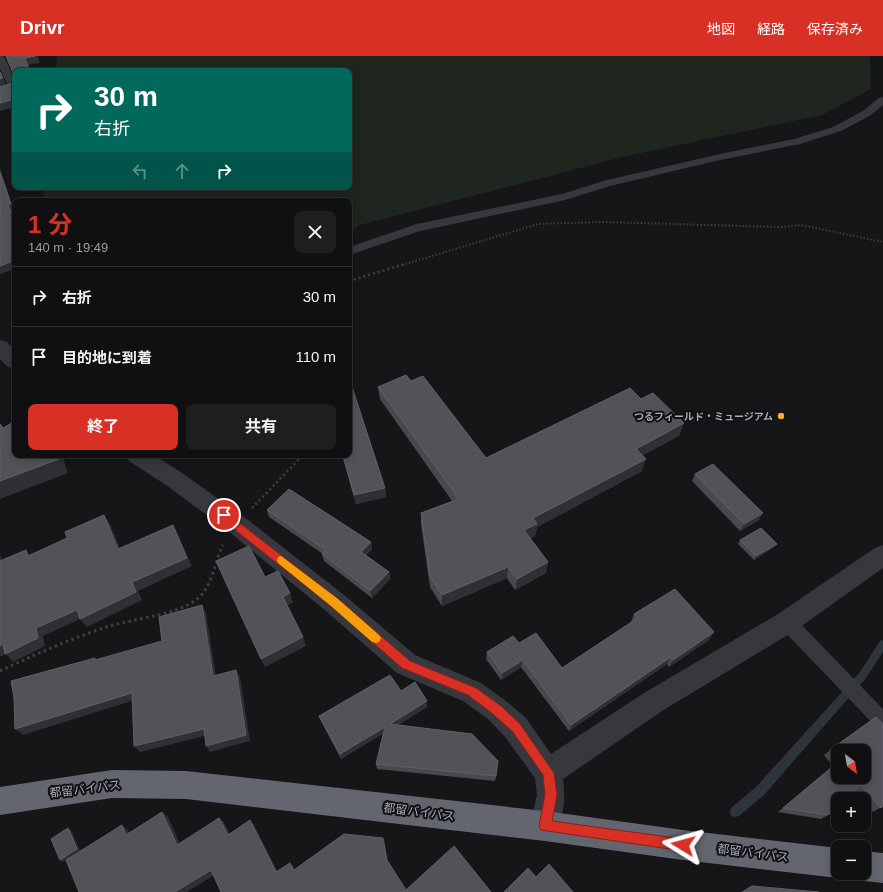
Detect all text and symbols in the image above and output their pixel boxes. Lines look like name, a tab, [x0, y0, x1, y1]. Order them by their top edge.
text: Drivr	[20, 17, 64, 38]
text: 地図	[707, 21, 735, 37]
text: 経路	[757, 21, 785, 37]
text: 保存済み	[807, 21, 863, 37]
text: 30 m	[94, 81, 158, 112]
icon: right	[28, 84, 80, 136]
text: 右折	[94, 119, 130, 139]
icon: left	[129, 160, 151, 182]
icon: ahead	[171, 160, 193, 182]
icon: right	[213, 160, 235, 182]
text: 1 分	[28, 211, 72, 238]
button: close	[294, 211, 336, 253]
text: 140 m · 19:49	[28, 240, 108, 255]
icon: right	[28, 286, 50, 308]
text: 30 m	[303, 288, 336, 305]
text: 右折	[62, 289, 92, 306]
icon: arrive	[28, 346, 50, 368]
text: 110 m	[295, 348, 336, 365]
text: 目的地に到着	[62, 349, 152, 366]
button: 終了	[28, 404, 178, 450]
button: 共有	[186, 404, 336, 450]
place label: つるフィールド・ミュージアム	[634, 411, 773, 422]
marker: つるフィールド・ミュージアム	[776, 411, 786, 421]
pin	[207, 498, 241, 532]
icon: arrive	[213, 504, 235, 526]
north arrow	[831, 744, 871, 784]
map controls	[831, 744, 871, 880]
street label: 都留バイパス	[49, 778, 121, 800]
button: +	[831, 792, 871, 832]
street label: 都留バイパス	[383, 801, 455, 823]
position arrow	[662, 824, 704, 866]
button: −	[831, 840, 871, 880]
street label: 都留バイパス	[717, 842, 789, 864]

